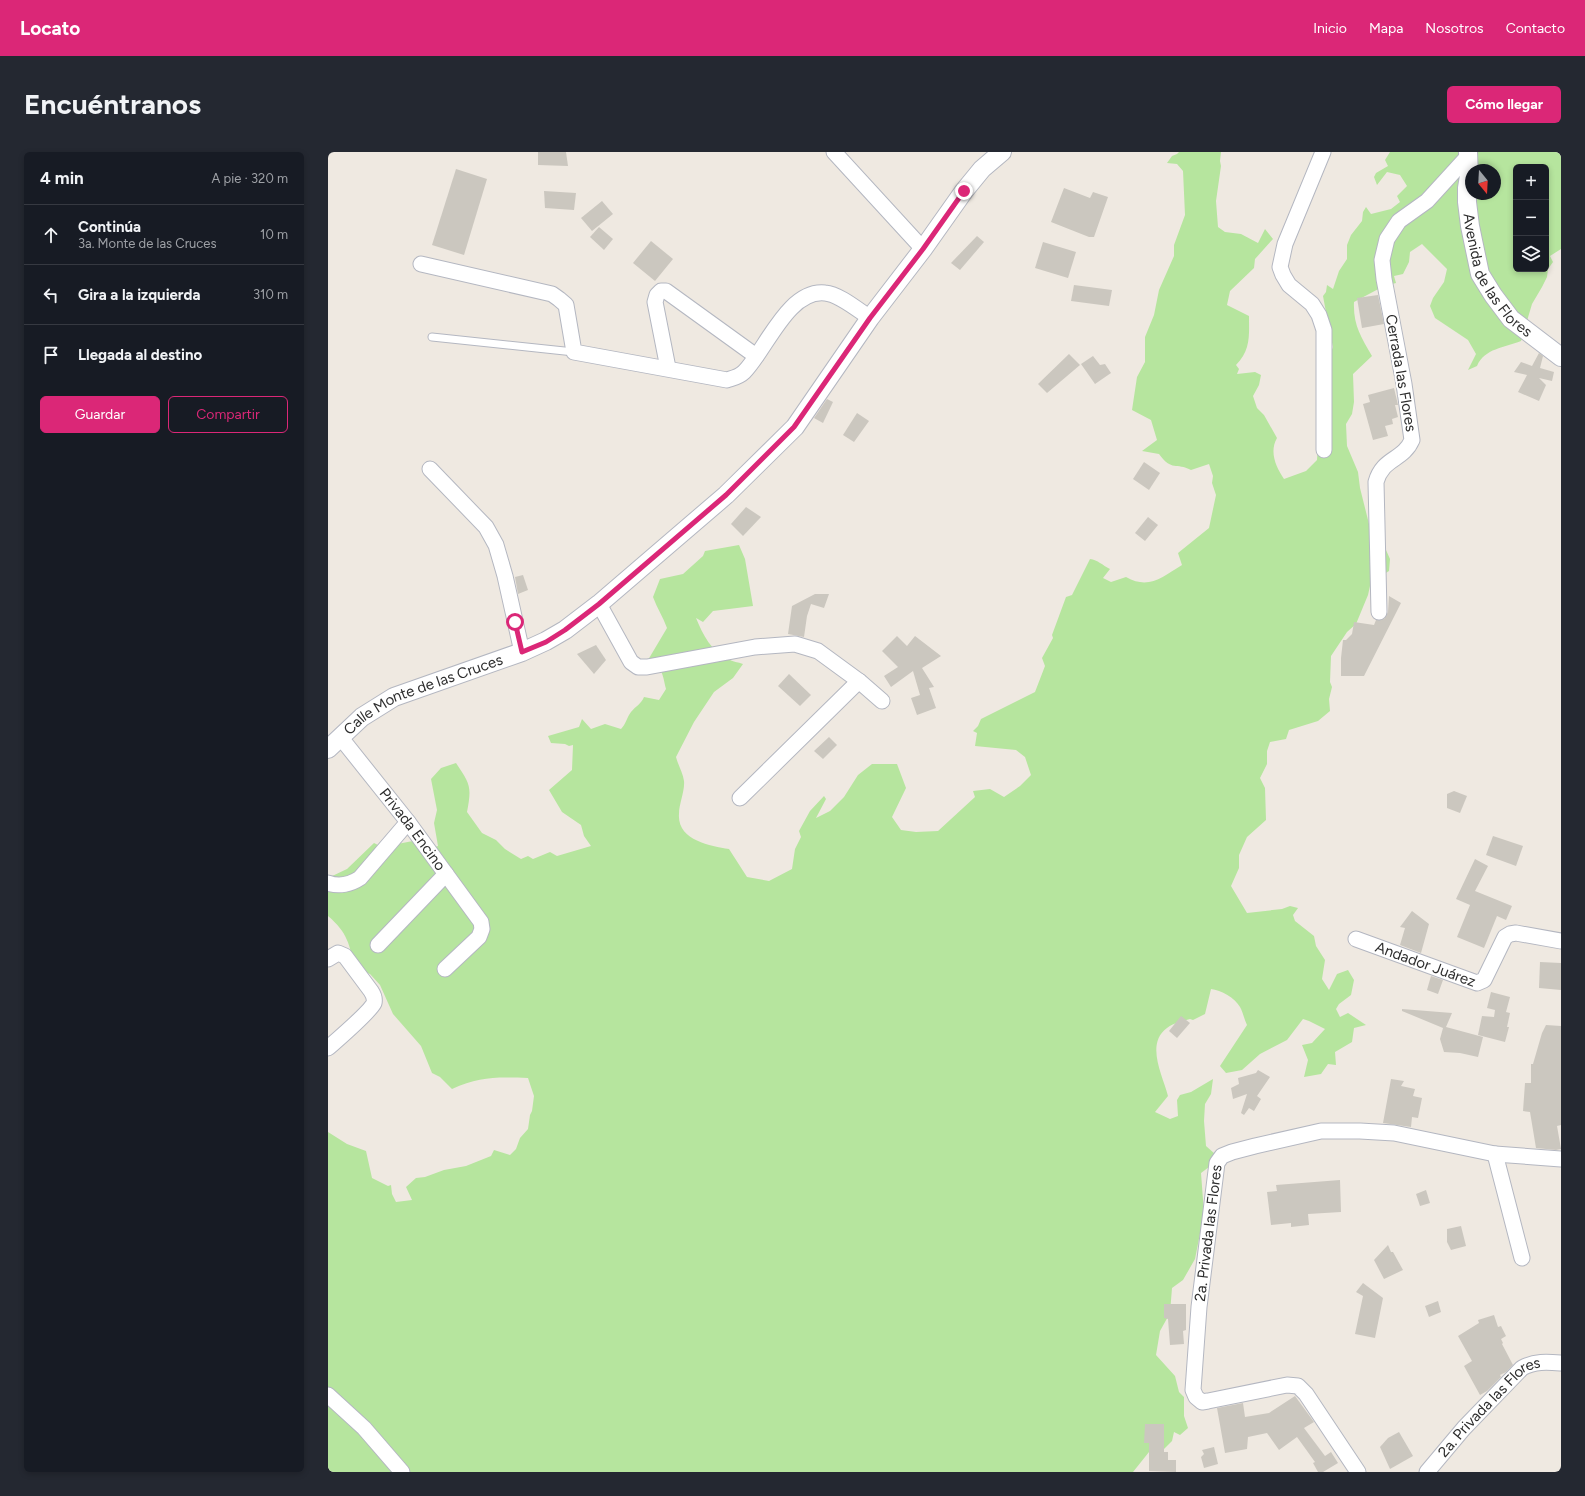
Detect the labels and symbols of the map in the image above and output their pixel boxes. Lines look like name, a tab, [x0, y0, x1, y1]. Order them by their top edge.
north arrow	[1465, 164, 1501, 200]
route end	[955, 182, 973, 200]
street label: Avenida de las Flores	[1459, 212, 1536, 341]
street label: Cerrada las Flores	[1382, 313, 1420, 433]
route start	[506, 613, 524, 631]
street label: Calle Monte de las Cruces	[340, 650, 505, 739]
street label: Privada Encino	[376, 785, 450, 874]
street label: Andador Juárez	[1373, 938, 1478, 991]
street label: 2a. Privada las Flores	[1191, 1164, 1226, 1302]
street label: 2a. Privada las Flores	[1434, 1354, 1541, 1461]

